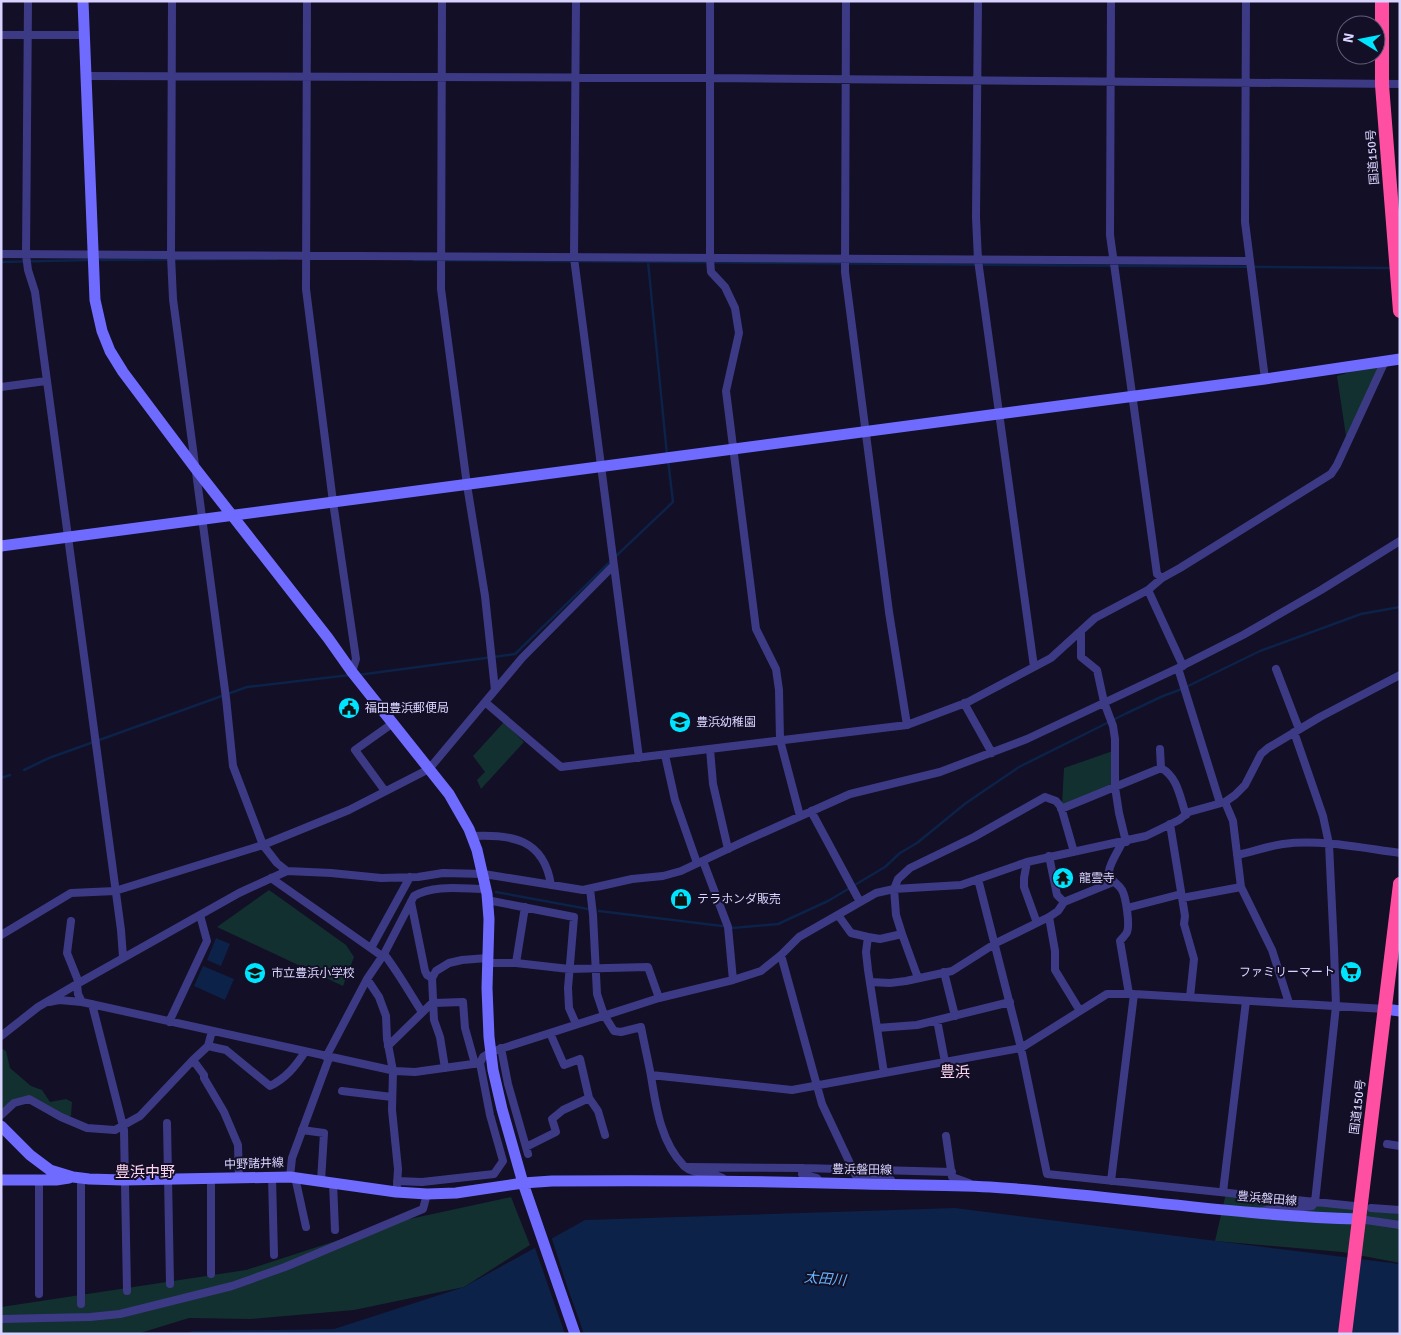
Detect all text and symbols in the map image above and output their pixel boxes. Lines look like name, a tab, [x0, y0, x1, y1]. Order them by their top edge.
north arrow	[1336, 15, 1386, 65]
text: N	[1339, 32, 1358, 44]
street label: 国道150号	[1364, 129, 1382, 185]
public building icon: 福田豊浜郵便局	[337, 696, 361, 720]
place label: 福田豊浜郵便局	[365, 701, 449, 716]
school or university icon: 豊浜幼稚園	[668, 710, 692, 734]
place label: 豊浜幼稚園	[696, 715, 756, 730]
temple icon: 龍雲寺	[1051, 866, 1075, 890]
place label: 龍雲寺	[1079, 871, 1115, 886]
shop icon: テラホンダ販売	[669, 887, 693, 911]
place label: テラホンダ販売	[697, 892, 781, 907]
supermarket icon: ファミリーマート	[1339, 960, 1363, 984]
school or university icon: 市立豊浜小学校	[243, 961, 267, 985]
place label: ファミリーマート	[1239, 965, 1335, 980]
place label: 市立豊浜小学校	[271, 966, 355, 981]
district label: 豊浜	[940, 1063, 970, 1081]
street label: 国道150号	[1347, 1079, 1369, 1135]
street label: 中野諸井線	[224, 1155, 284, 1173]
street label: 豊浜磐田線	[832, 1162, 892, 1178]
district label: 豊浜中野	[115, 1163, 175, 1181]
street label: 豊浜磐田線	[1236, 1189, 1298, 1209]
water label: 太田川	[803, 1269, 849, 1289]

